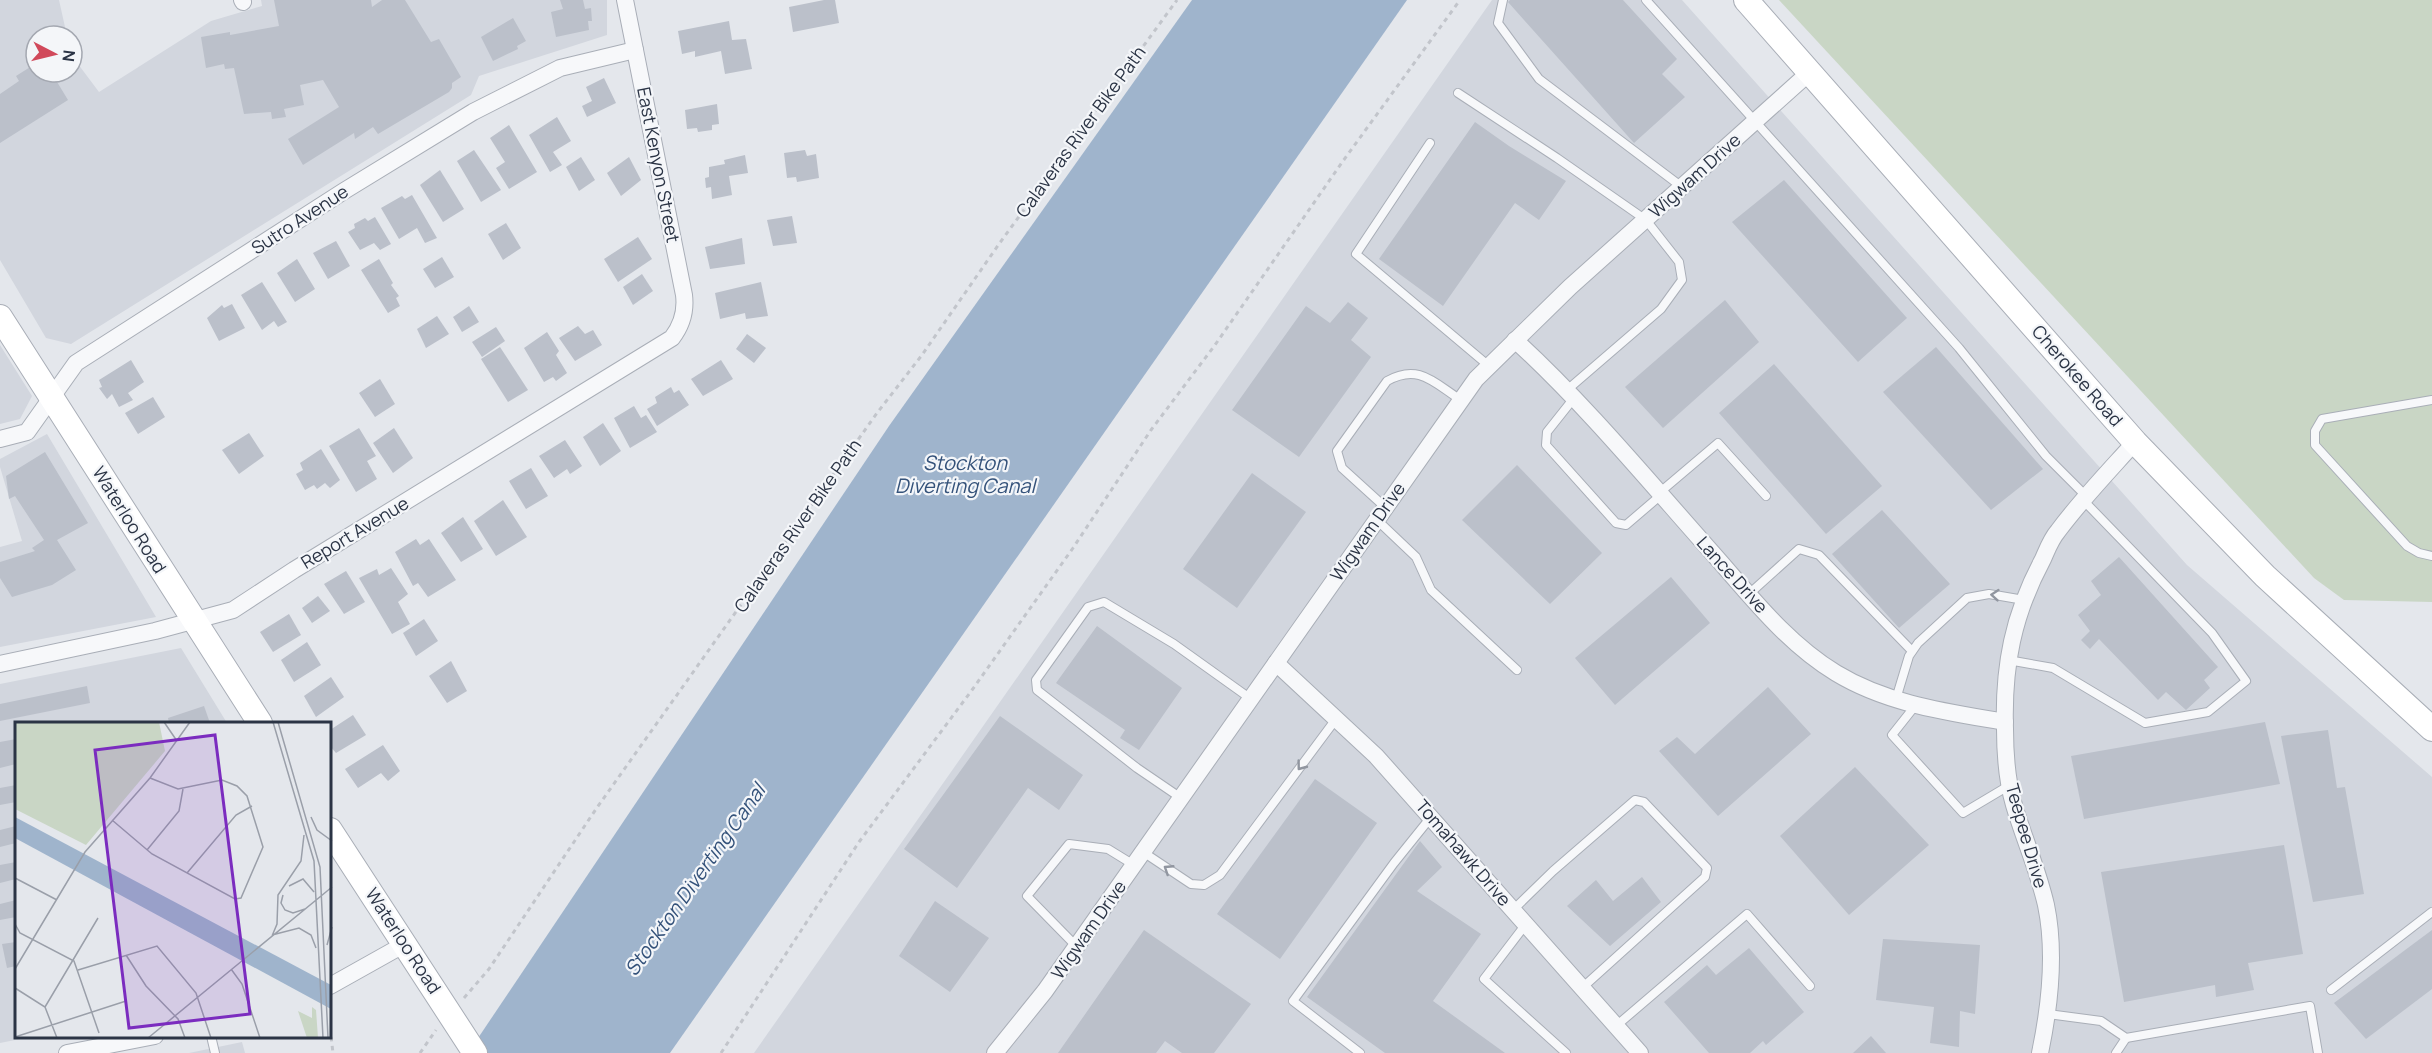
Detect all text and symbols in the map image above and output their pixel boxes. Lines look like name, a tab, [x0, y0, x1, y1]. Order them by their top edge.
north arrow	[24, 24, 84, 84]
street label: Calaveras River Bike Path	[1010, 41, 1151, 222]
text: N	[57, 49, 81, 63]
street label: East Kenyon Street	[632, 85, 686, 245]
street label: Wigwam Drive	[1643, 128, 1745, 223]
street label: Sutro Avenue	[246, 179, 353, 260]
street label: Cherokee Road	[2027, 320, 2129, 431]
street label: Calaveras River Bike Path	[728, 434, 866, 617]
water label: Stockton Diverting Canal	[895, 449, 1037, 499]
street label: Waterloo Road	[87, 462, 172, 577]
street label: Wigwam Drive	[1324, 477, 1410, 586]
street label: Report Avenue	[296, 490, 413, 574]
street label: Lance Drive	[1692, 531, 1774, 618]
one-way arrow	[1991, 589, 2000, 602]
inset map	[15, 722, 332, 1038]
one-way arrow	[1297, 759, 1308, 770]
water label: Stockton Diverting Canal	[618, 777, 772, 981]
street label: Teepee Drive	[2001, 781, 2053, 891]
street label: Tomahawk Drive	[1411, 794, 1517, 911]
one-way arrow	[1164, 865, 1175, 876]
street label: Wigwam Drive	[1045, 875, 1131, 984]
street label: Waterloo Road	[361, 883, 447, 998]

